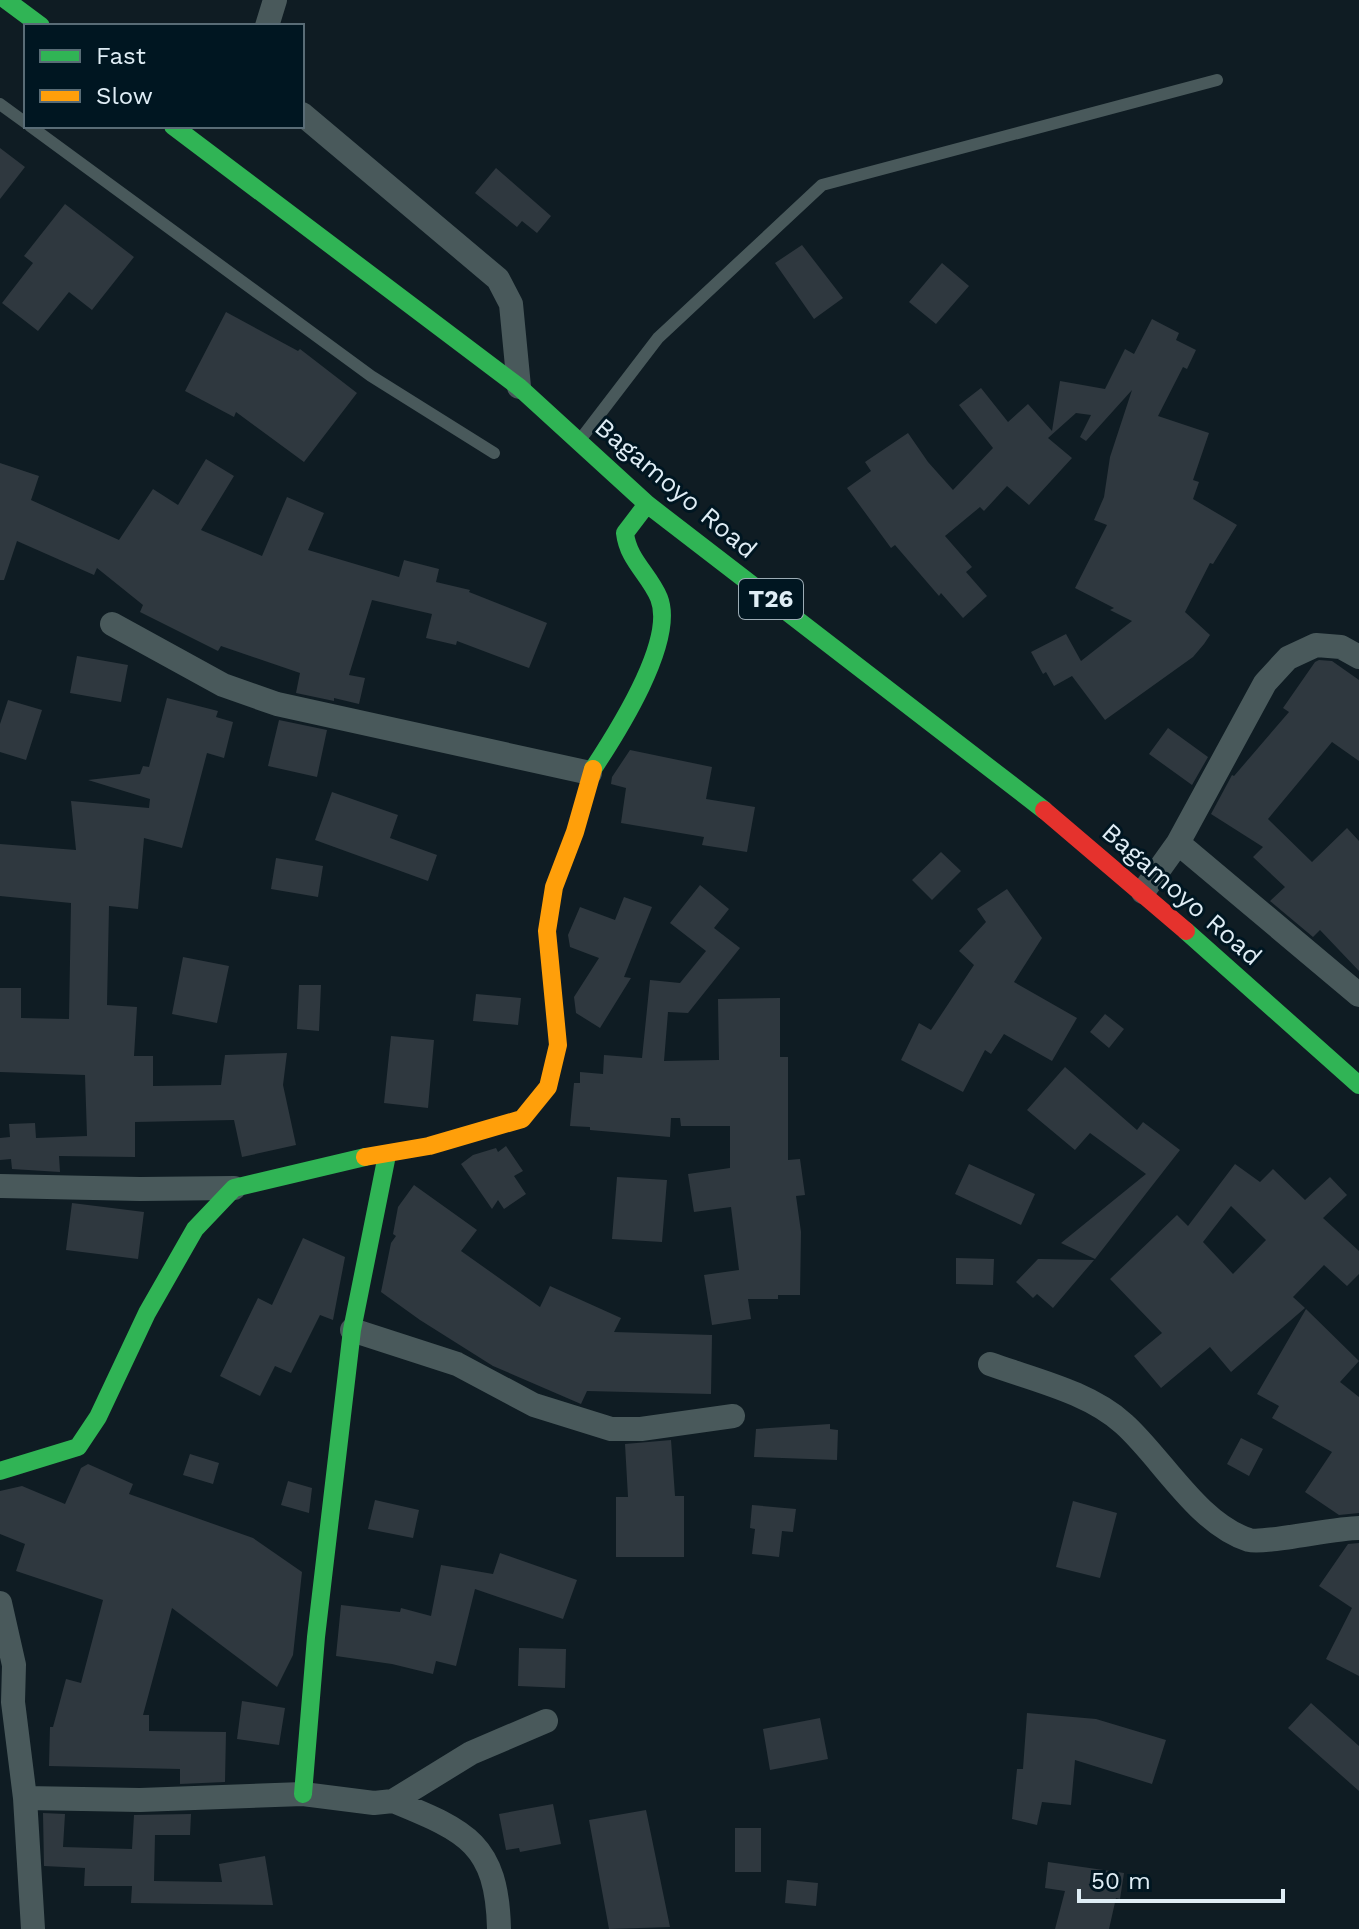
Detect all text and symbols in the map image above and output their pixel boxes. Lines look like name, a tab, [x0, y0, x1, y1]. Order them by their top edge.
legend	[24, 24, 304, 128]
text: Fast	[96, 42, 146, 70]
text: Slow	[96, 82, 153, 110]
street label: Bagamoyo Road	[589, 412, 763, 564]
road number: T26	[739, 579, 803, 619]
street label: Bagamoyo Road	[1096, 817, 1268, 971]
scale bar	[1079, 1853, 1283, 1903]
text: 50 m	[1091, 1867, 1151, 1895]

